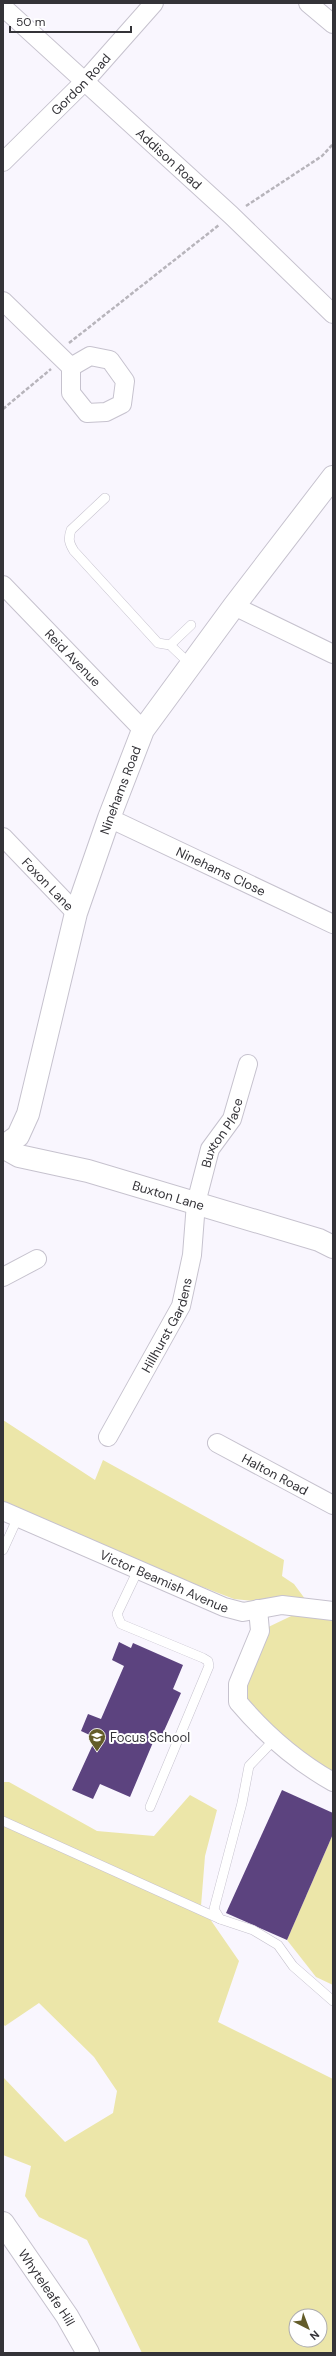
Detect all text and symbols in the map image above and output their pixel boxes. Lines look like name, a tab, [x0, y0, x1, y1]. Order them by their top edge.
scale bar	[10, 8, 131, 34]
text: 50 m	[16, 14, 45, 30]
street label: Gordon Road	[47, 50, 115, 119]
street label: Addison Road	[132, 125, 205, 193]
street label: Reid Avenue	[41, 626, 105, 690]
street label: Ninehams Road	[96, 744, 145, 837]
street label: Ninehams Close	[173, 843, 268, 900]
street label: Foxon Lane	[18, 854, 77, 915]
street label: Buxton Place	[198, 1096, 247, 1170]
street label: Buxton Lane	[130, 1177, 206, 1214]
street label: Hillhurst Gardens	[138, 1276, 196, 1376]
street label: Halton Road	[239, 1450, 311, 1499]
street label: Victor Beamish Avenue	[97, 1546, 230, 1617]
school or university icon: Focus School	[87, 1727, 107, 1752]
place label: Focus School	[110, 1729, 190, 1746]
street label: Whyteleafe Hill	[14, 2246, 79, 2329]
north arrow	[288, 2308, 328, 2348]
text: N	[307, 2328, 322, 2343]

